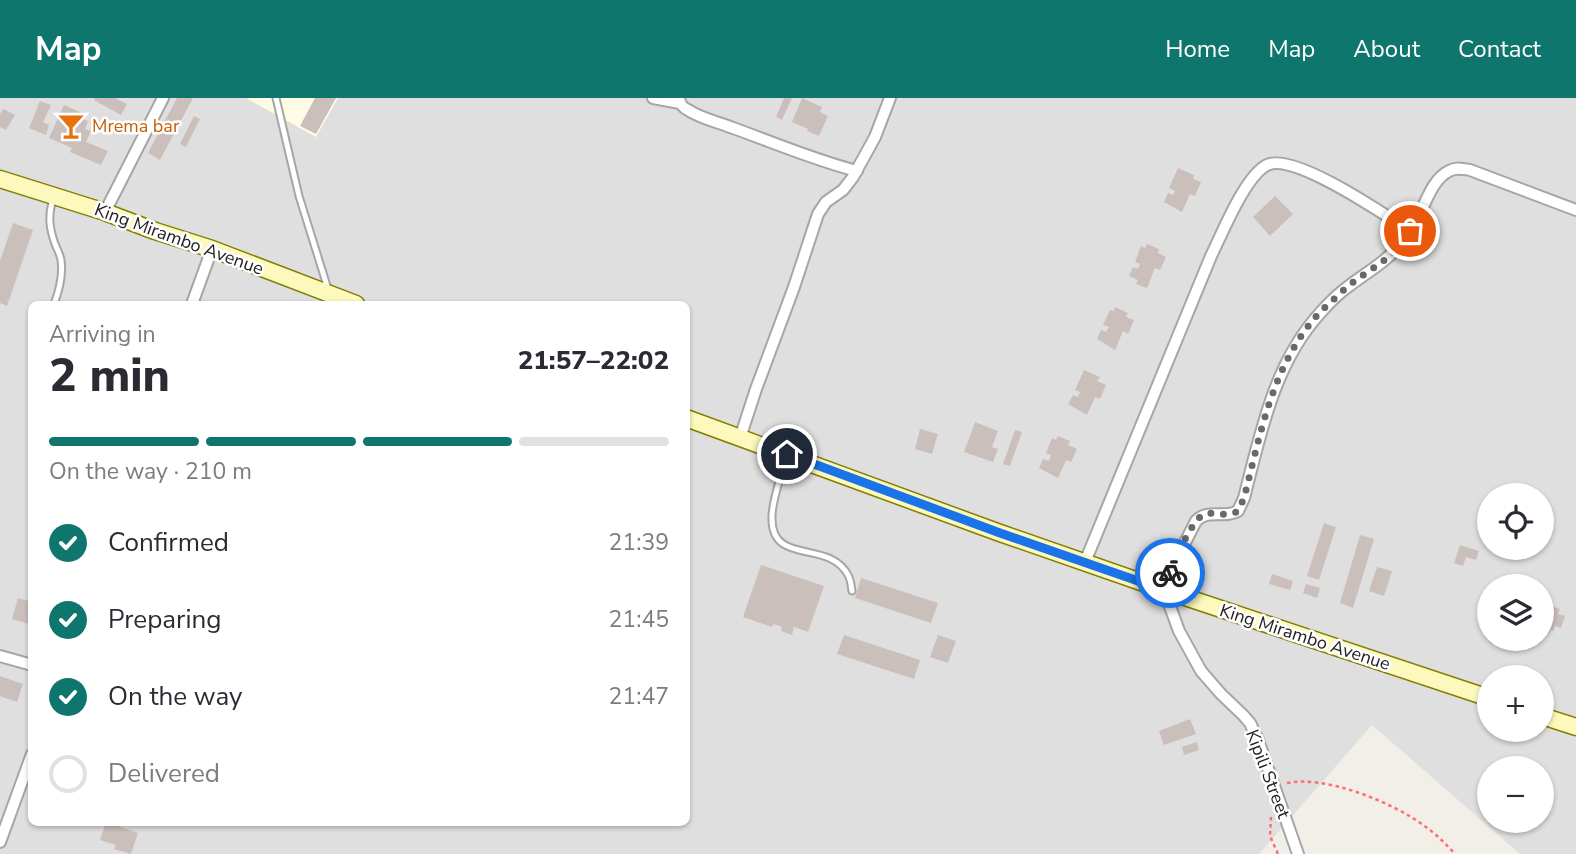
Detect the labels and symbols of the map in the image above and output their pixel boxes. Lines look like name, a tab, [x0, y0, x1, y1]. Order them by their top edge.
bar icon: Mrema bar	[56, 111, 86, 141]
place label: Mrema bar	[92, 114, 180, 138]
street label: King Mirambo Avenue	[91, 197, 267, 281]
pin	[1380, 201, 1440, 261]
pin	[757, 424, 817, 484]
courier	[1135, 538, 1205, 608]
street label: King Mirambo Avenue	[1217, 598, 1393, 676]
street label: Kipili Street	[1240, 726, 1296, 823]

